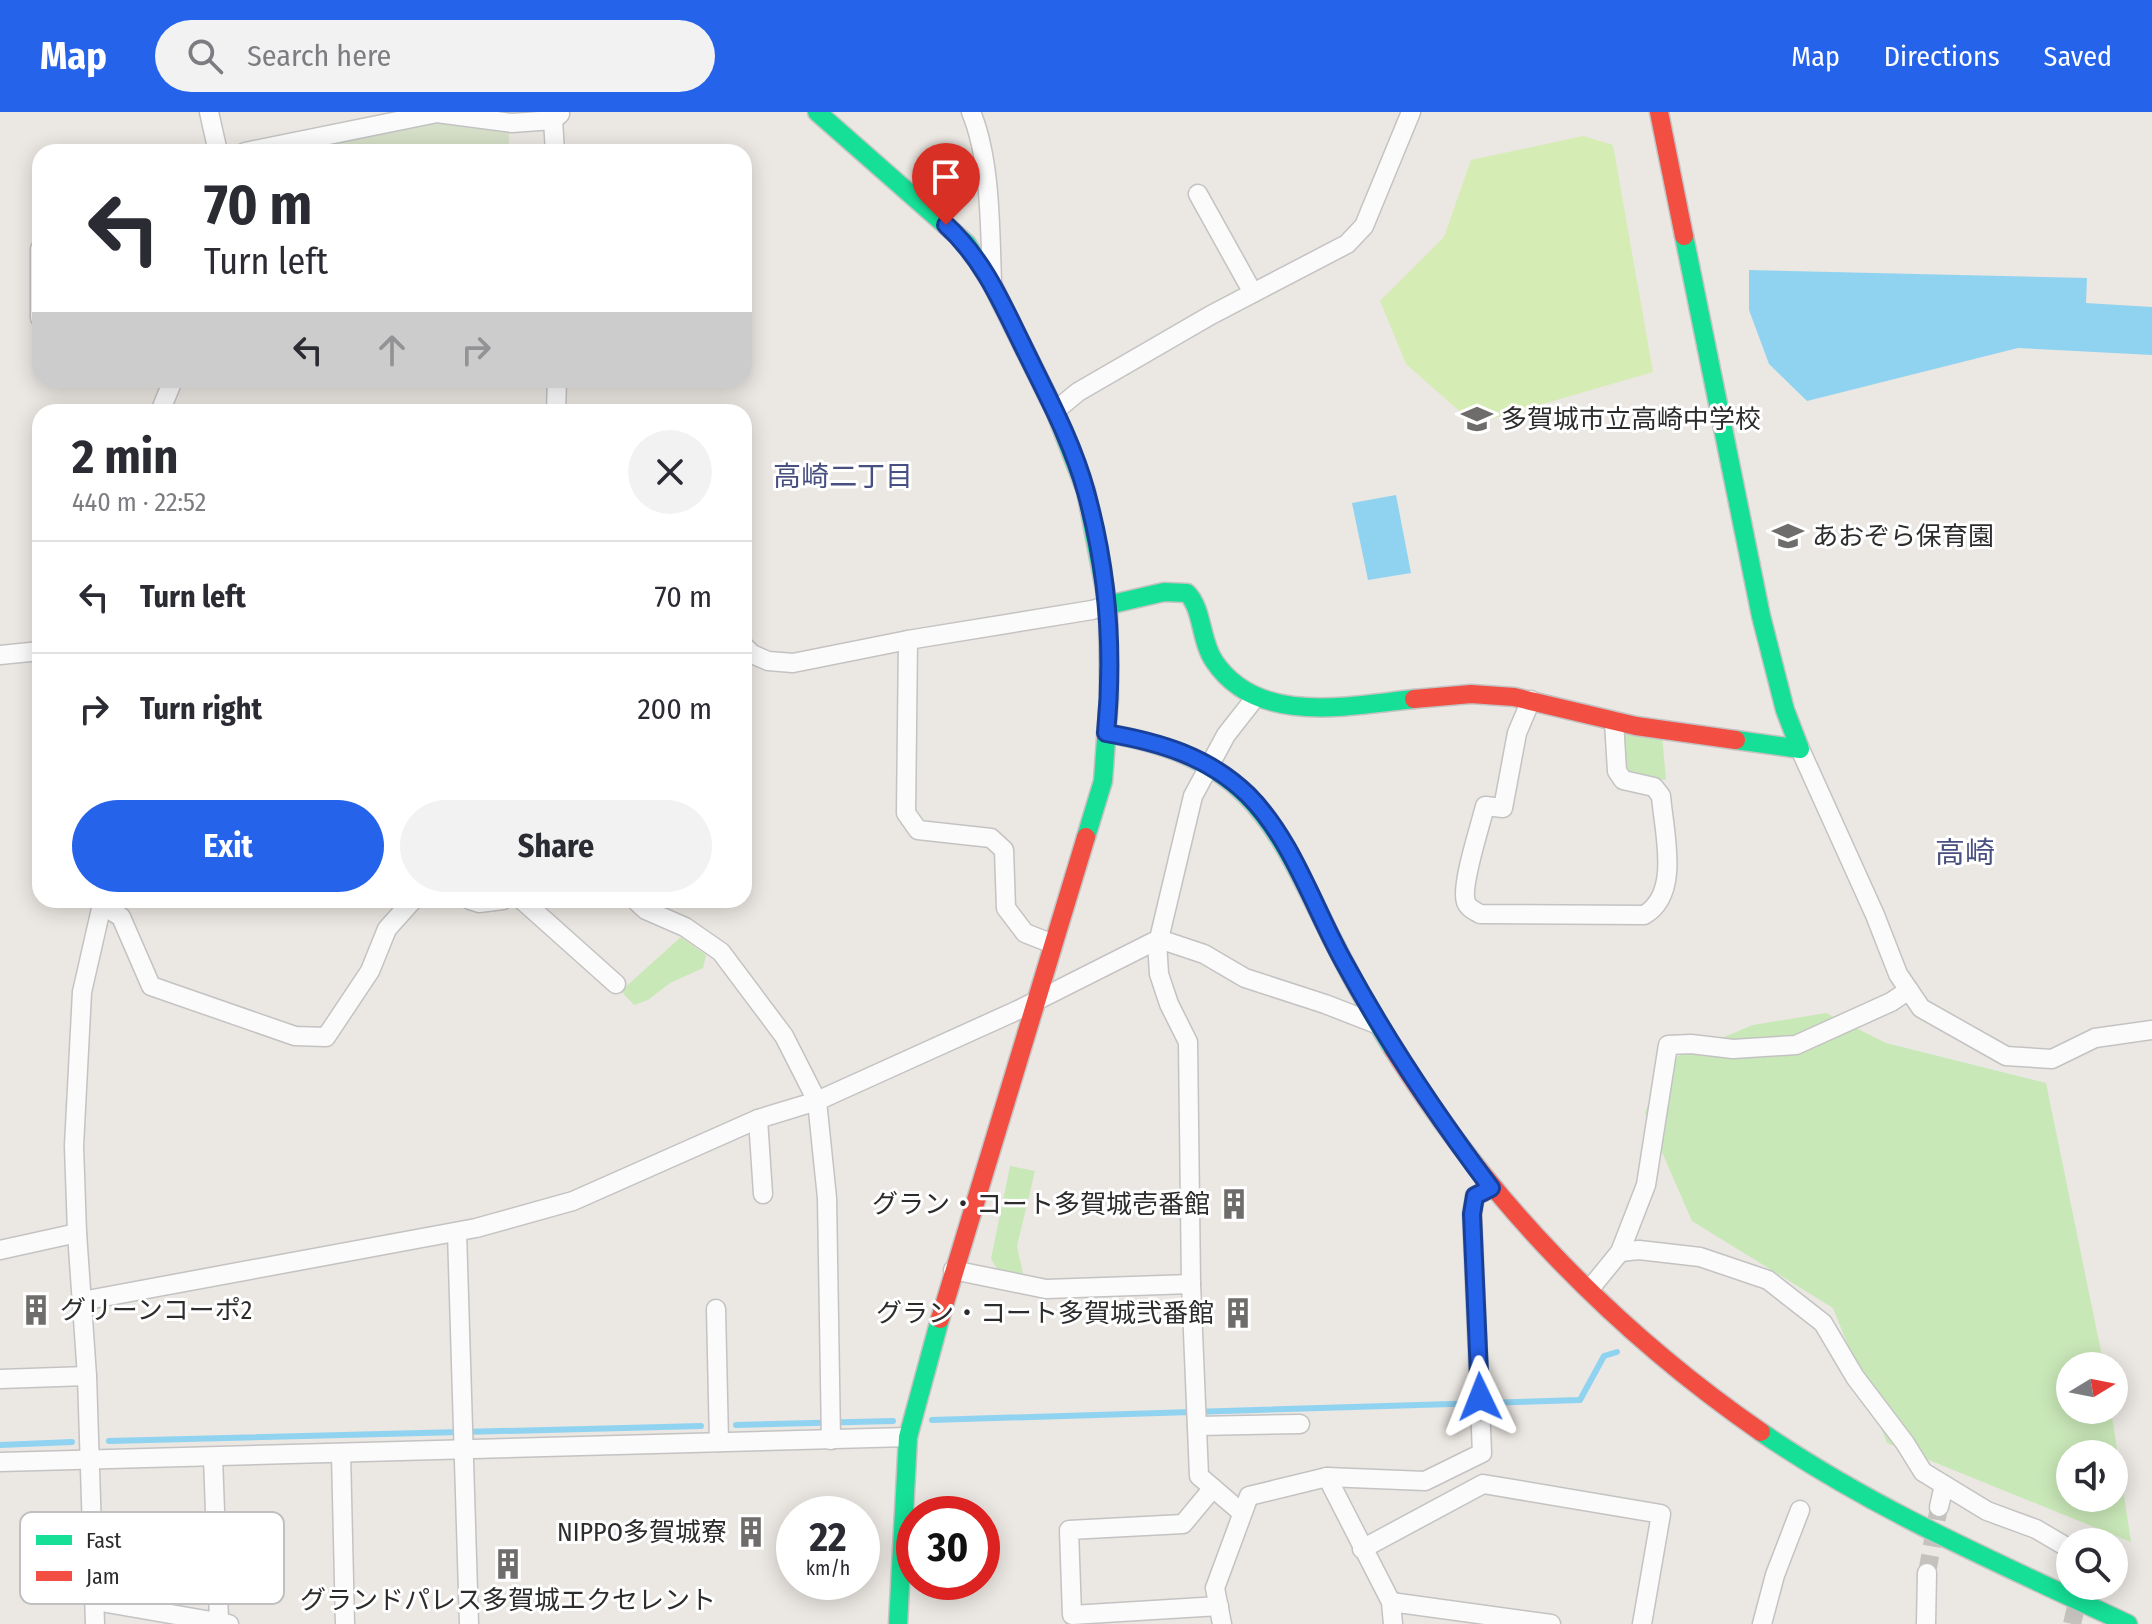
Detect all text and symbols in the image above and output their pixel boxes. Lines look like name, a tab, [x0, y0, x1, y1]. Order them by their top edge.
search box	[155, 20, 715, 92]
text: Map	[40, 33, 107, 79]
icon: search	[183, 34, 227, 78]
text: Search here	[247, 38, 391, 74]
text: Map	[1791, 40, 1840, 73]
text: Directions	[1884, 40, 2000, 73]
text: Saved	[2044, 40, 2112, 73]
pin	[912, 143, 980, 225]
icon: arrive	[924, 155, 968, 199]
text: 70 m	[204, 172, 312, 239]
icon: left	[72, 176, 176, 280]
text: Turn left	[204, 240, 328, 284]
icon: left	[286, 328, 330, 372]
icon: ahead	[370, 328, 414, 372]
icon: right	[454, 328, 498, 372]
school or university icon: 多賀城市立高崎中学校	[1460, 402, 1494, 436]
place label: 多賀城市立高崎中学校	[1501, 404, 1761, 435]
text: 2 min	[72, 428, 178, 486]
button: close	[628, 430, 712, 514]
district label: 高崎二丁目	[773, 460, 913, 493]
text: 440 m · 22:52	[72, 487, 206, 518]
school or university icon: あおぞら保育園	[1771, 519, 1805, 553]
place label: あおぞら保育園	[1812, 521, 1994, 552]
icon: left	[72, 575, 116, 619]
text: Turn left	[140, 579, 246, 615]
text: 70 m	[654, 579, 712, 615]
icon: right	[72, 687, 116, 731]
text: Turn right	[140, 691, 262, 727]
text: 200 m	[637, 691, 712, 727]
button: Exit	[72, 800, 384, 892]
button: Share	[400, 800, 712, 892]
district label: 高崎	[1935, 835, 1995, 871]
building icon: グラン・コート多賀城壱番館	[1217, 1187, 1251, 1221]
place label: グラン・コート多賀城壱番館	[872, 1189, 1210, 1220]
building icon: グリーンコーポ2	[19, 1293, 53, 1327]
place label: グリーンコーポ2	[60, 1295, 252, 1326]
building icon: グラン・コート多賀城弐番館	[1221, 1296, 1255, 1330]
place label: グラン・コート多賀城弐番館	[876, 1298, 1214, 1329]
north arrow	[2056, 1352, 2128, 1424]
map controls	[2056, 1352, 2128, 1600]
position arrow	[1438, 1355, 1522, 1439]
button: sound	[2056, 1440, 2128, 1512]
speed limit sign: 30	[896, 1496, 1000, 1600]
legend	[20, 1512, 284, 1604]
text: 22	[809, 1514, 847, 1562]
building icon: NIPPO多賀城寮	[734, 1515, 768, 1549]
place label: NIPPO多賀城寮	[557, 1517, 727, 1548]
text: Fast	[86, 1527, 122, 1554]
button: search	[2056, 1528, 2128, 1600]
building icon: グランドパレス多賀城エクセレント	[491, 1547, 525, 1581]
text: km/h	[806, 1556, 850, 1580]
text: Jam	[86, 1563, 120, 1590]
place label: グランドパレス多賀城エクセレント	[300, 1585, 716, 1616]

